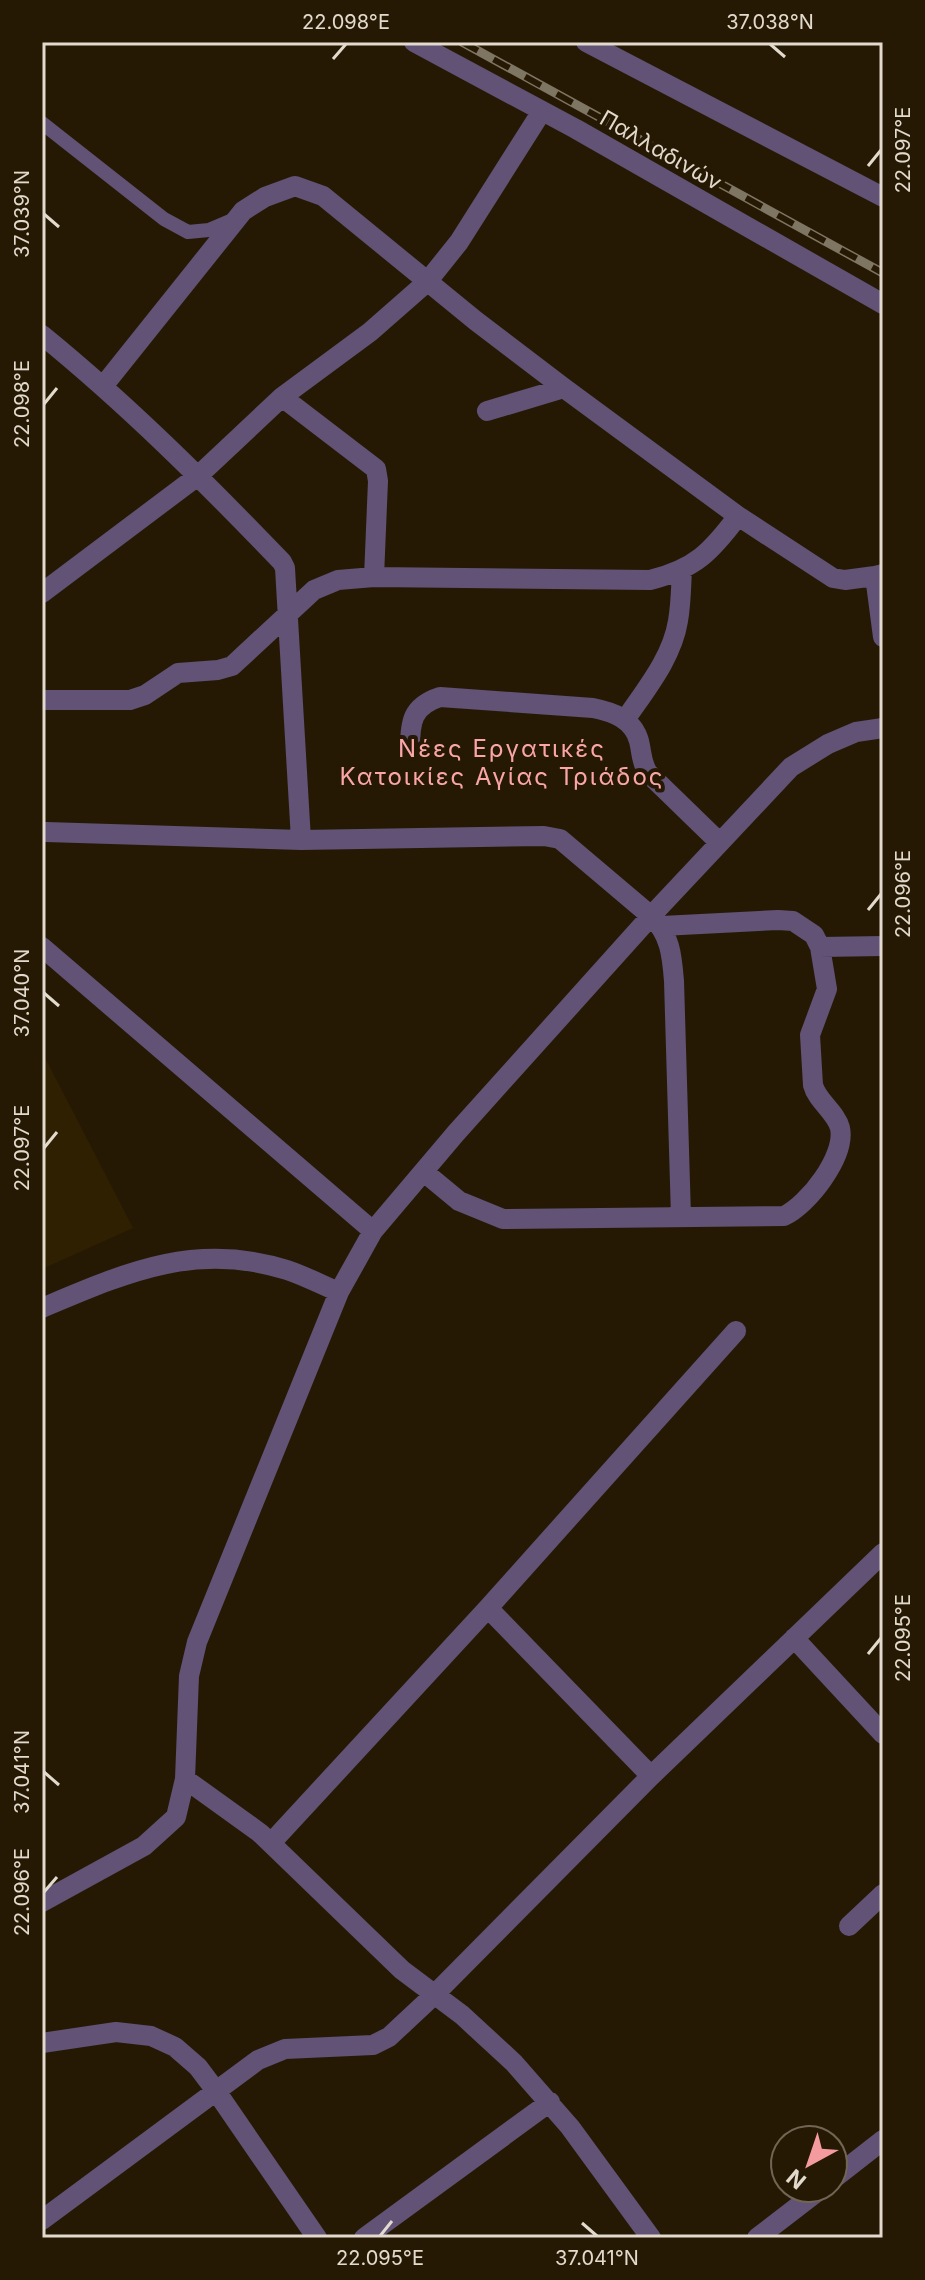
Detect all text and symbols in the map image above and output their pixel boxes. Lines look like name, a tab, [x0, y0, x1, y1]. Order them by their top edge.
text: 22.098°E	[302, 10, 390, 34]
text: 37.038°N	[726, 10, 814, 34]
street label: Παλλαδινών	[596, 105, 727, 195]
text: 22.097°E	[891, 107, 915, 193]
text: 37.039°N	[10, 170, 34, 258]
text: 22.098°E	[10, 360, 34, 448]
district label: Νέες Εργατικές Κατοικίες Αγίας Τριάδος	[340, 734, 664, 791]
text: 22.096°E	[891, 850, 915, 938]
text: 37.040°N	[10, 949, 34, 1037]
text: 22.097°E	[10, 1105, 34, 1191]
text: 22.095°E	[891, 1594, 915, 1682]
text: 37.041°N	[10, 1730, 34, 1814]
text: 22.096°E	[10, 1848, 34, 1936]
north arrow	[769, 2124, 849, 2204]
text: N	[781, 2164, 811, 2195]
text: 22.095°E	[336, 2246, 424, 2270]
text: 37.041°N	[555, 2246, 639, 2270]

